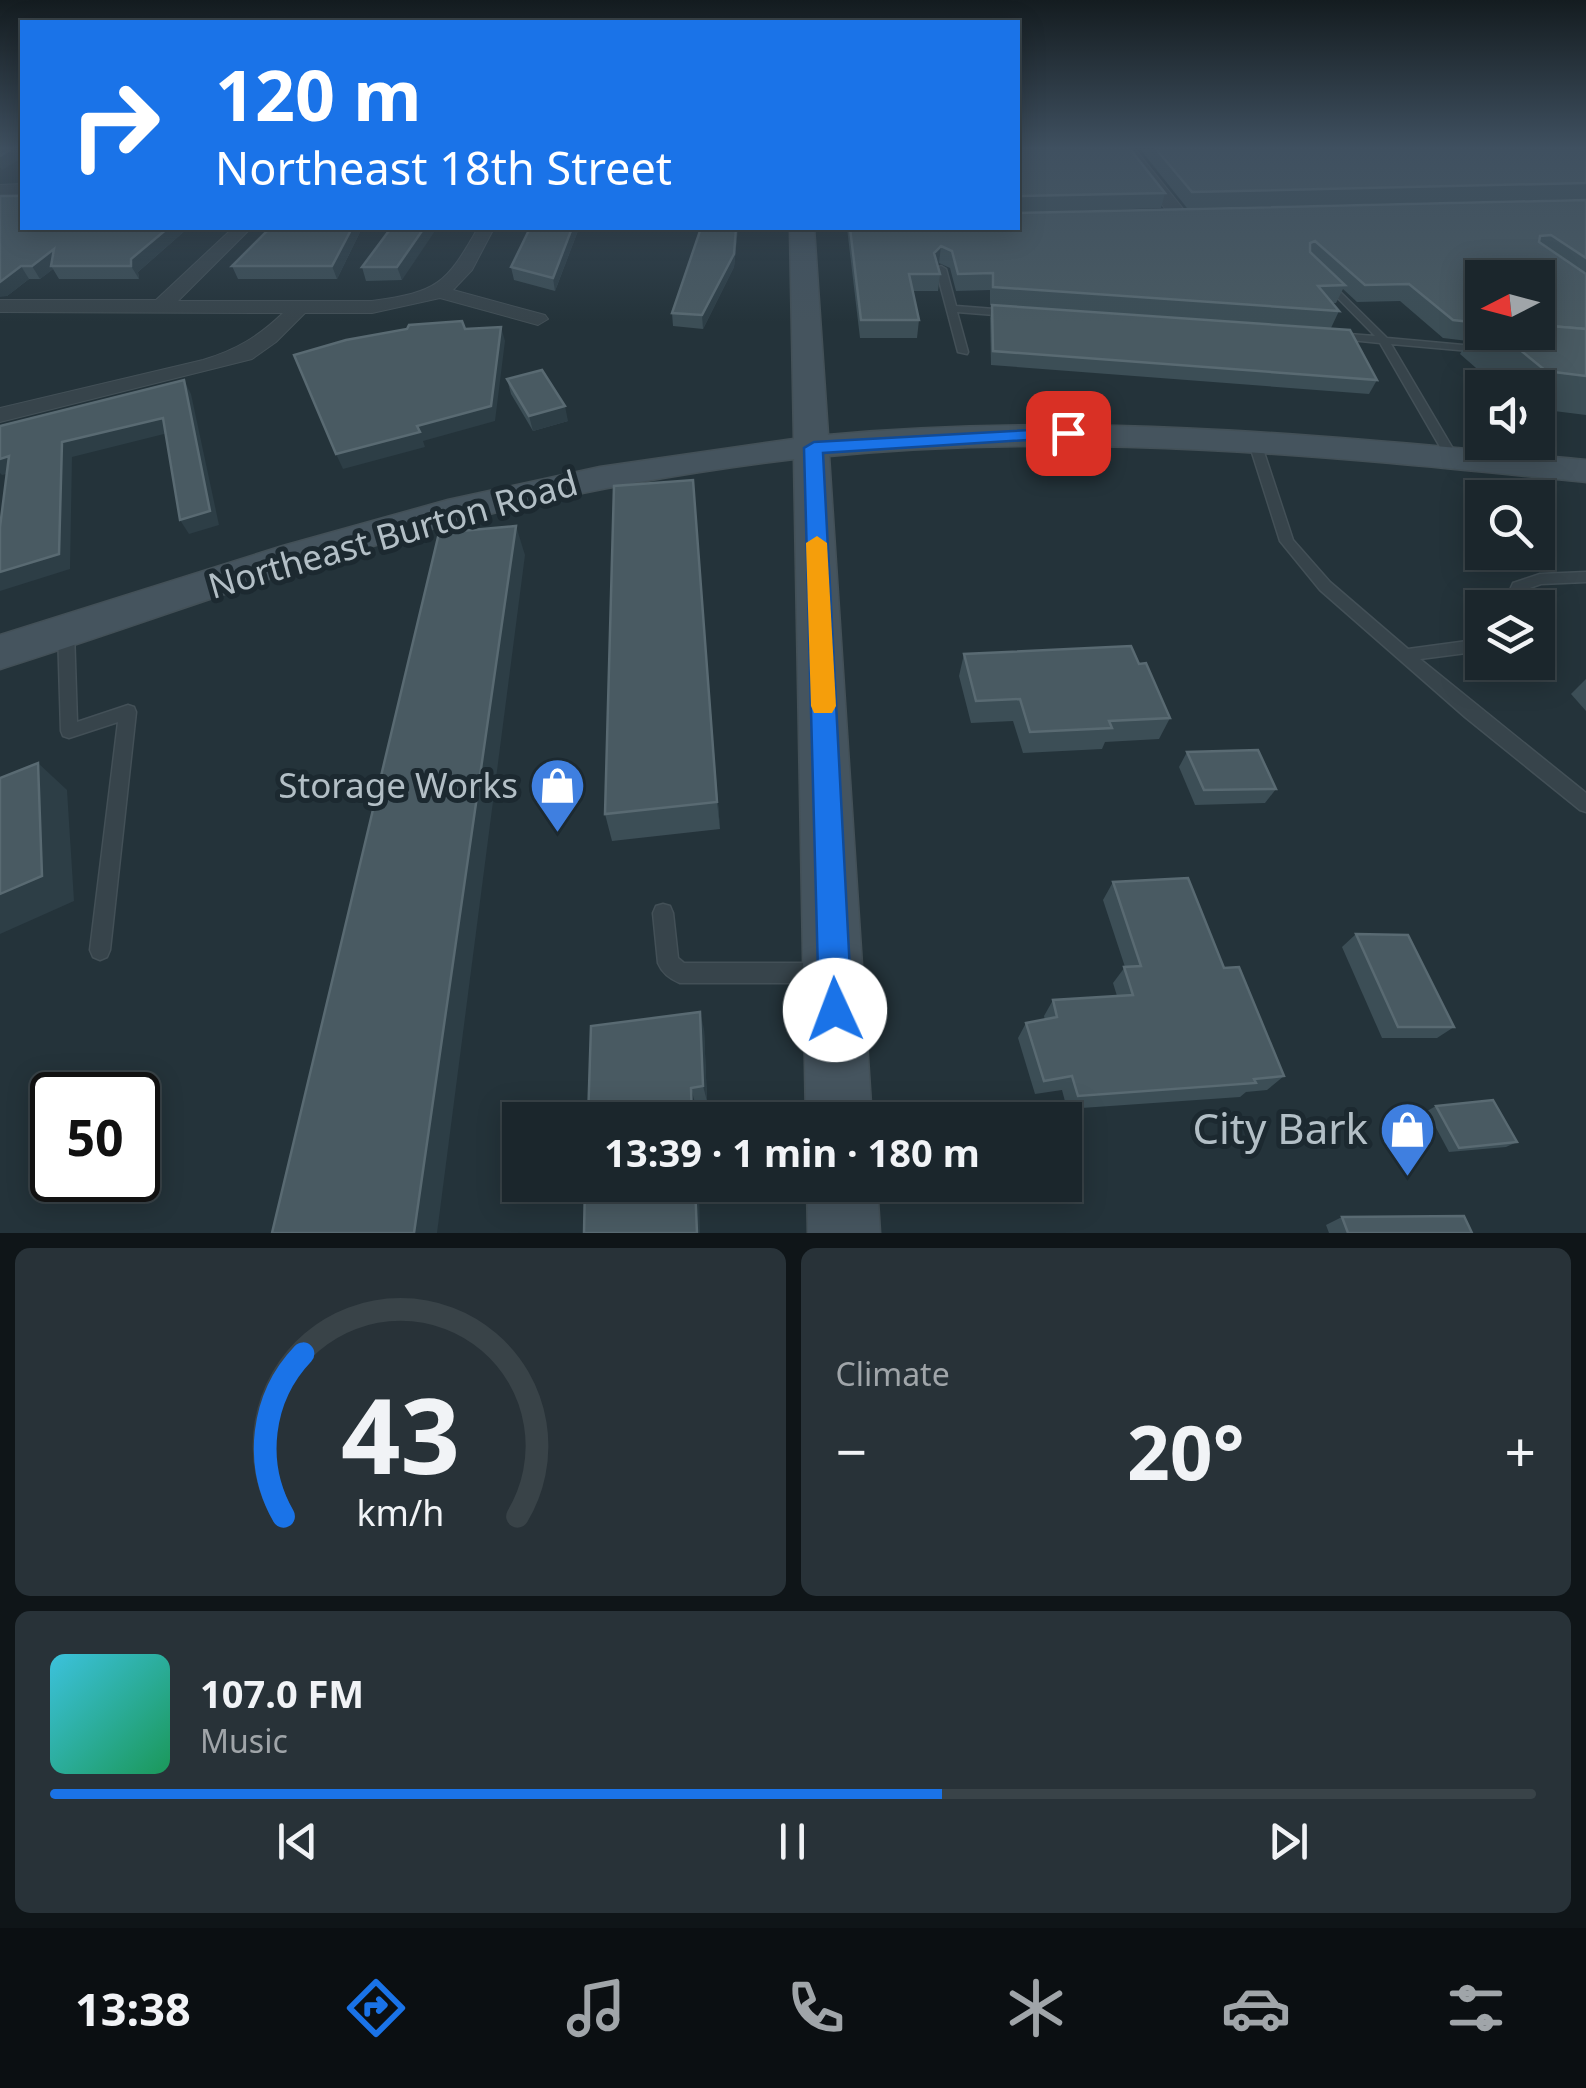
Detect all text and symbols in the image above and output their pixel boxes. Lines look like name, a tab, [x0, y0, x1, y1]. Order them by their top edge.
text: 120 m	[215, 46, 422, 142]
icon: right	[50, 60, 180, 190]
text: Northeast 18th Street	[215, 137, 672, 198]
north arrow	[1465, 260, 1555, 350]
map controls	[1465, 260, 1555, 680]
button: sound	[1465, 370, 1555, 460]
pin	[1026, 391, 1111, 476]
icon: arrive	[1041, 406, 1096, 461]
street label: Northeast Burton Road	[203, 458, 583, 609]
button: search	[1465, 480, 1555, 570]
button: layers	[1465, 590, 1555, 680]
shop icon: Storage Works	[527, 756, 587, 835]
place label: Storage Works	[278, 761, 518, 808]
position arrow	[783, 958, 887, 1062]
speed limit sign: 50	[30, 1072, 160, 1202]
place label: City Bark	[1192, 1099, 1369, 1156]
shop icon: City Bark	[1377, 1099, 1437, 1178]
text: 13:39 · 1 min · 180 m	[604, 1126, 980, 1178]
text: Climate	[836, 1352, 950, 1395]
text: 43	[341, 1363, 460, 1504]
text: 20°	[1127, 1400, 1245, 1502]
text: −	[836, 1413, 867, 1488]
text: +	[1505, 1413, 1536, 1488]
text: km/h	[356, 1488, 444, 1536]
text: 107.0 FM	[200, 1667, 364, 1719]
text: Music	[200, 1719, 288, 1762]
icon: previous	[270, 1814, 325, 1869]
icon: pause	[765, 1814, 820, 1869]
icon: next	[1261, 1814, 1316, 1869]
icon: directions	[341, 1973, 411, 2043]
icon: music	[561, 1973, 631, 2043]
icon: phone	[781, 1973, 851, 2043]
icon: climate	[1001, 1973, 1071, 2043]
icon: car	[1221, 1973, 1291, 2043]
icon: filters	[1441, 1973, 1511, 2043]
text: 13:38	[75, 1978, 191, 2039]

